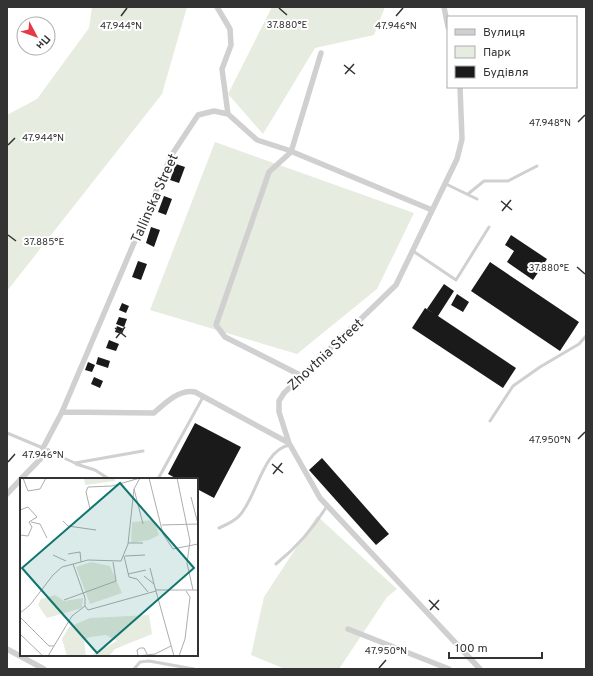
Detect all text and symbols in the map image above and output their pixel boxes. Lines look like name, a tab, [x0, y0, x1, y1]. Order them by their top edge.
north arrow	[16, 16, 56, 56]
legend	[447, 16, 577, 88]
text: 37.880°E	[266, 19, 308, 32]
text: 47.944°N	[100, 20, 142, 33]
text: 47.946°N	[375, 20, 417, 33]
text: Вулиця	[483, 25, 525, 41]
text: Пн	[33, 32, 53, 52]
text: Парк	[483, 45, 511, 61]
text: Будівля	[483, 65, 529, 81]
text: 47.948°N	[529, 117, 571, 130]
text: 47.944°N	[22, 132, 64, 145]
street label: Tallinska Street	[128, 151, 183, 246]
text: 37.885°E	[24, 236, 64, 249]
text: 37.880°E	[528, 262, 570, 275]
street label: Zhovtnia Street	[285, 316, 368, 395]
text: 47.950°N	[529, 434, 571, 447]
text: 47.946°N	[22, 449, 64, 462]
inset map	[20, 478, 198, 656]
scale bar	[449, 634, 542, 660]
text: 100 m	[455, 641, 488, 657]
text: 47.950°N	[365, 645, 407, 658]

